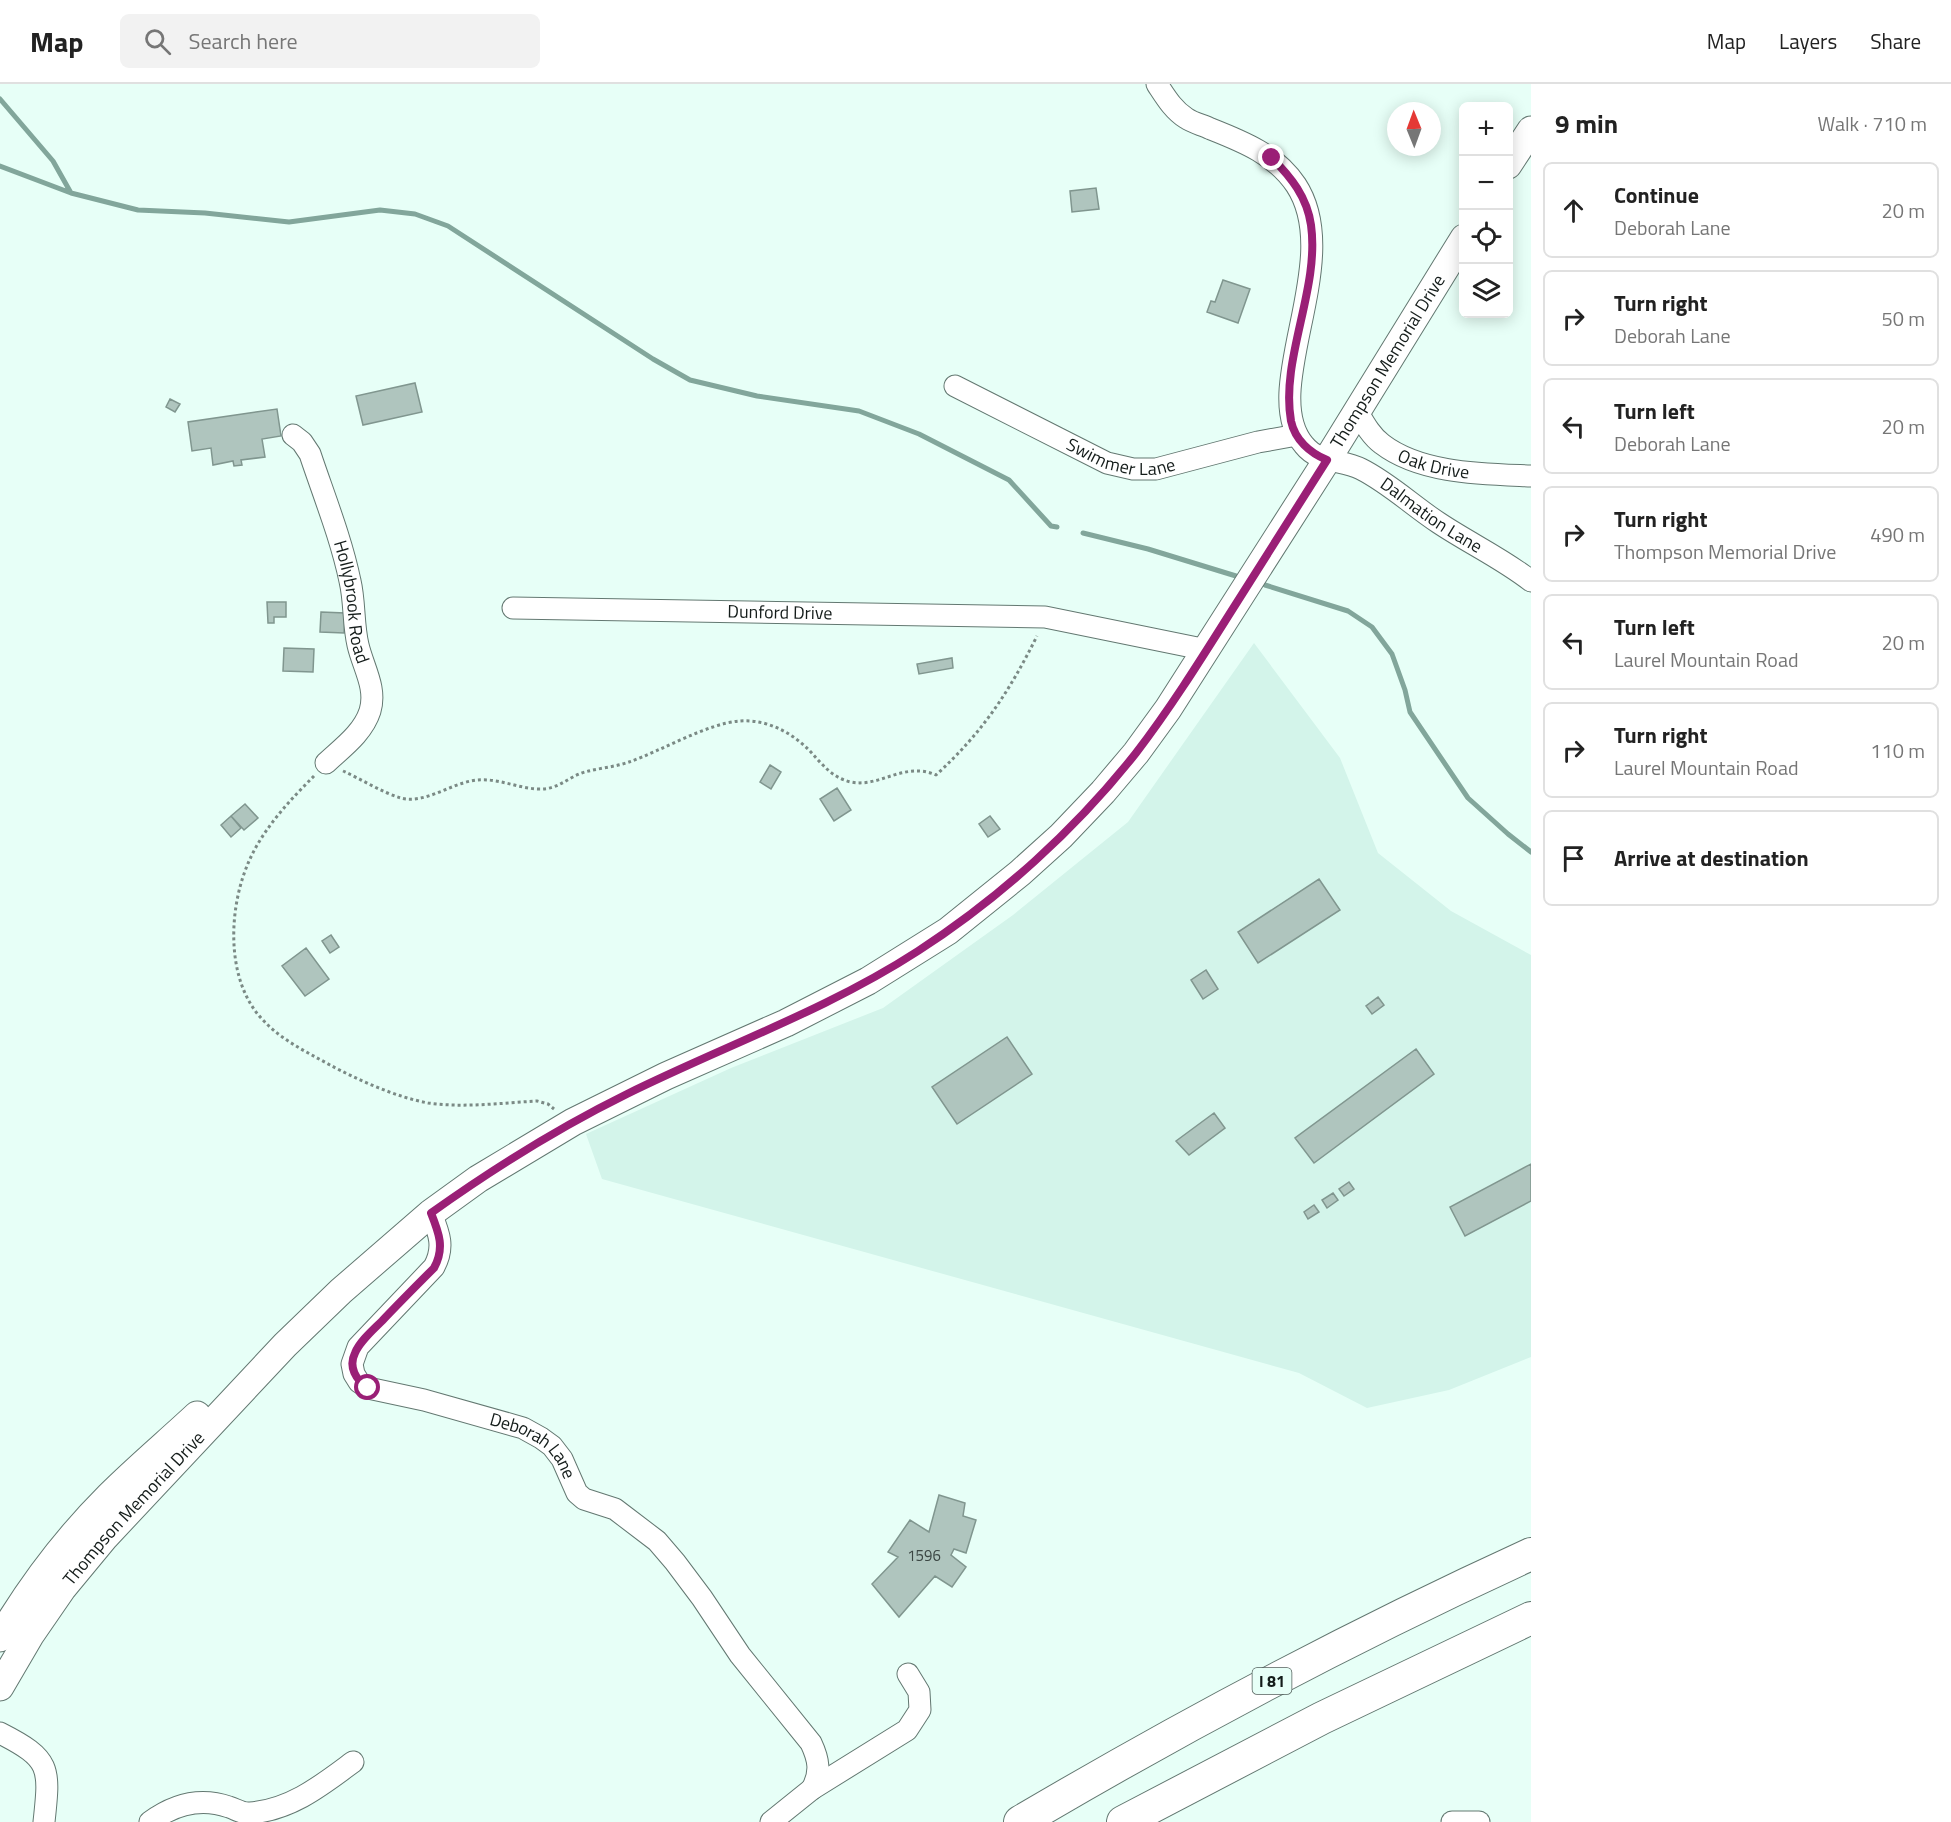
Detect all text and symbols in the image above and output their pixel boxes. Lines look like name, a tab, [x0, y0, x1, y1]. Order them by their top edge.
search box	[120, 14, 540, 68]
text: Map	[30, 20, 84, 63]
text: Search here	[189, 24, 298, 58]
icon: search	[141, 25, 174, 58]
text: Map	[1707, 25, 1746, 57]
text: Layers	[1779, 25, 1837, 57]
text: Share	[1870, 25, 1921, 57]
north arrow	[1387, 102, 1441, 156]
map controls	[1459, 102, 1513, 318]
button: +	[1459, 102, 1513, 156]
text: 9 min	[1555, 104, 1618, 143]
text: Walk · 710 m	[1818, 108, 1927, 139]
route end	[1258, 144, 1284, 170]
button: −	[1459, 156, 1513, 210]
text: Continue	[1614, 178, 1699, 212]
icon: ahead	[1557, 194, 1590, 227]
text: 20 m	[1881, 195, 1925, 226]
button: locate	[1459, 210, 1513, 264]
text: Deborah Lane	[1614, 212, 1731, 243]
button: layers	[1459, 264, 1513, 318]
street label: Thompson Memorial Drive	[1323, 269, 1451, 454]
text: Turn right	[1614, 286, 1708, 320]
icon: right	[1557, 302, 1590, 335]
text: 50 m	[1881, 303, 1925, 334]
text: Deborah Lane	[1614, 320, 1731, 351]
text: Turn left	[1614, 394, 1695, 428]
icon: left	[1557, 410, 1590, 443]
text: 20 m	[1881, 411, 1925, 442]
text: Deborah Lane	[1614, 428, 1731, 459]
street label: Swimmer Lane	[1062, 431, 1178, 482]
street label: Oak Drive	[1393, 442, 1471, 485]
street label: Dalmation Lane	[1375, 470, 1488, 559]
text: Turn right	[1614, 502, 1708, 536]
icon: right	[1557, 518, 1590, 551]
text: 490 m	[1870, 519, 1925, 550]
text: Thompson Memorial Drive	[1614, 536, 1836, 567]
street label: Hollybrook Road	[327, 537, 377, 667]
street label: Dunford Drive	[727, 598, 833, 626]
text: Turn left	[1614, 610, 1695, 644]
icon: left	[1557, 626, 1590, 659]
text: 20 m	[1881, 627, 1925, 658]
text: Laurel Mountain Road	[1614, 644, 1798, 675]
text: Turn right	[1614, 718, 1708, 752]
icon: right	[1557, 734, 1590, 767]
text: 110 m	[1870, 735, 1925, 766]
text: Laurel Mountain Road	[1614, 752, 1798, 783]
text: Arrive at destination	[1614, 841, 1809, 875]
icon: arrive	[1557, 842, 1590, 875]
route start	[354, 1374, 380, 1400]
street label: Deborah Lane	[487, 1405, 583, 1483]
street label: Thompson Memorial Drive	[56, 1425, 211, 1591]
house number: 1596	[907, 1544, 941, 1567]
road number: I 81	[1252, 1668, 1292, 1694]

